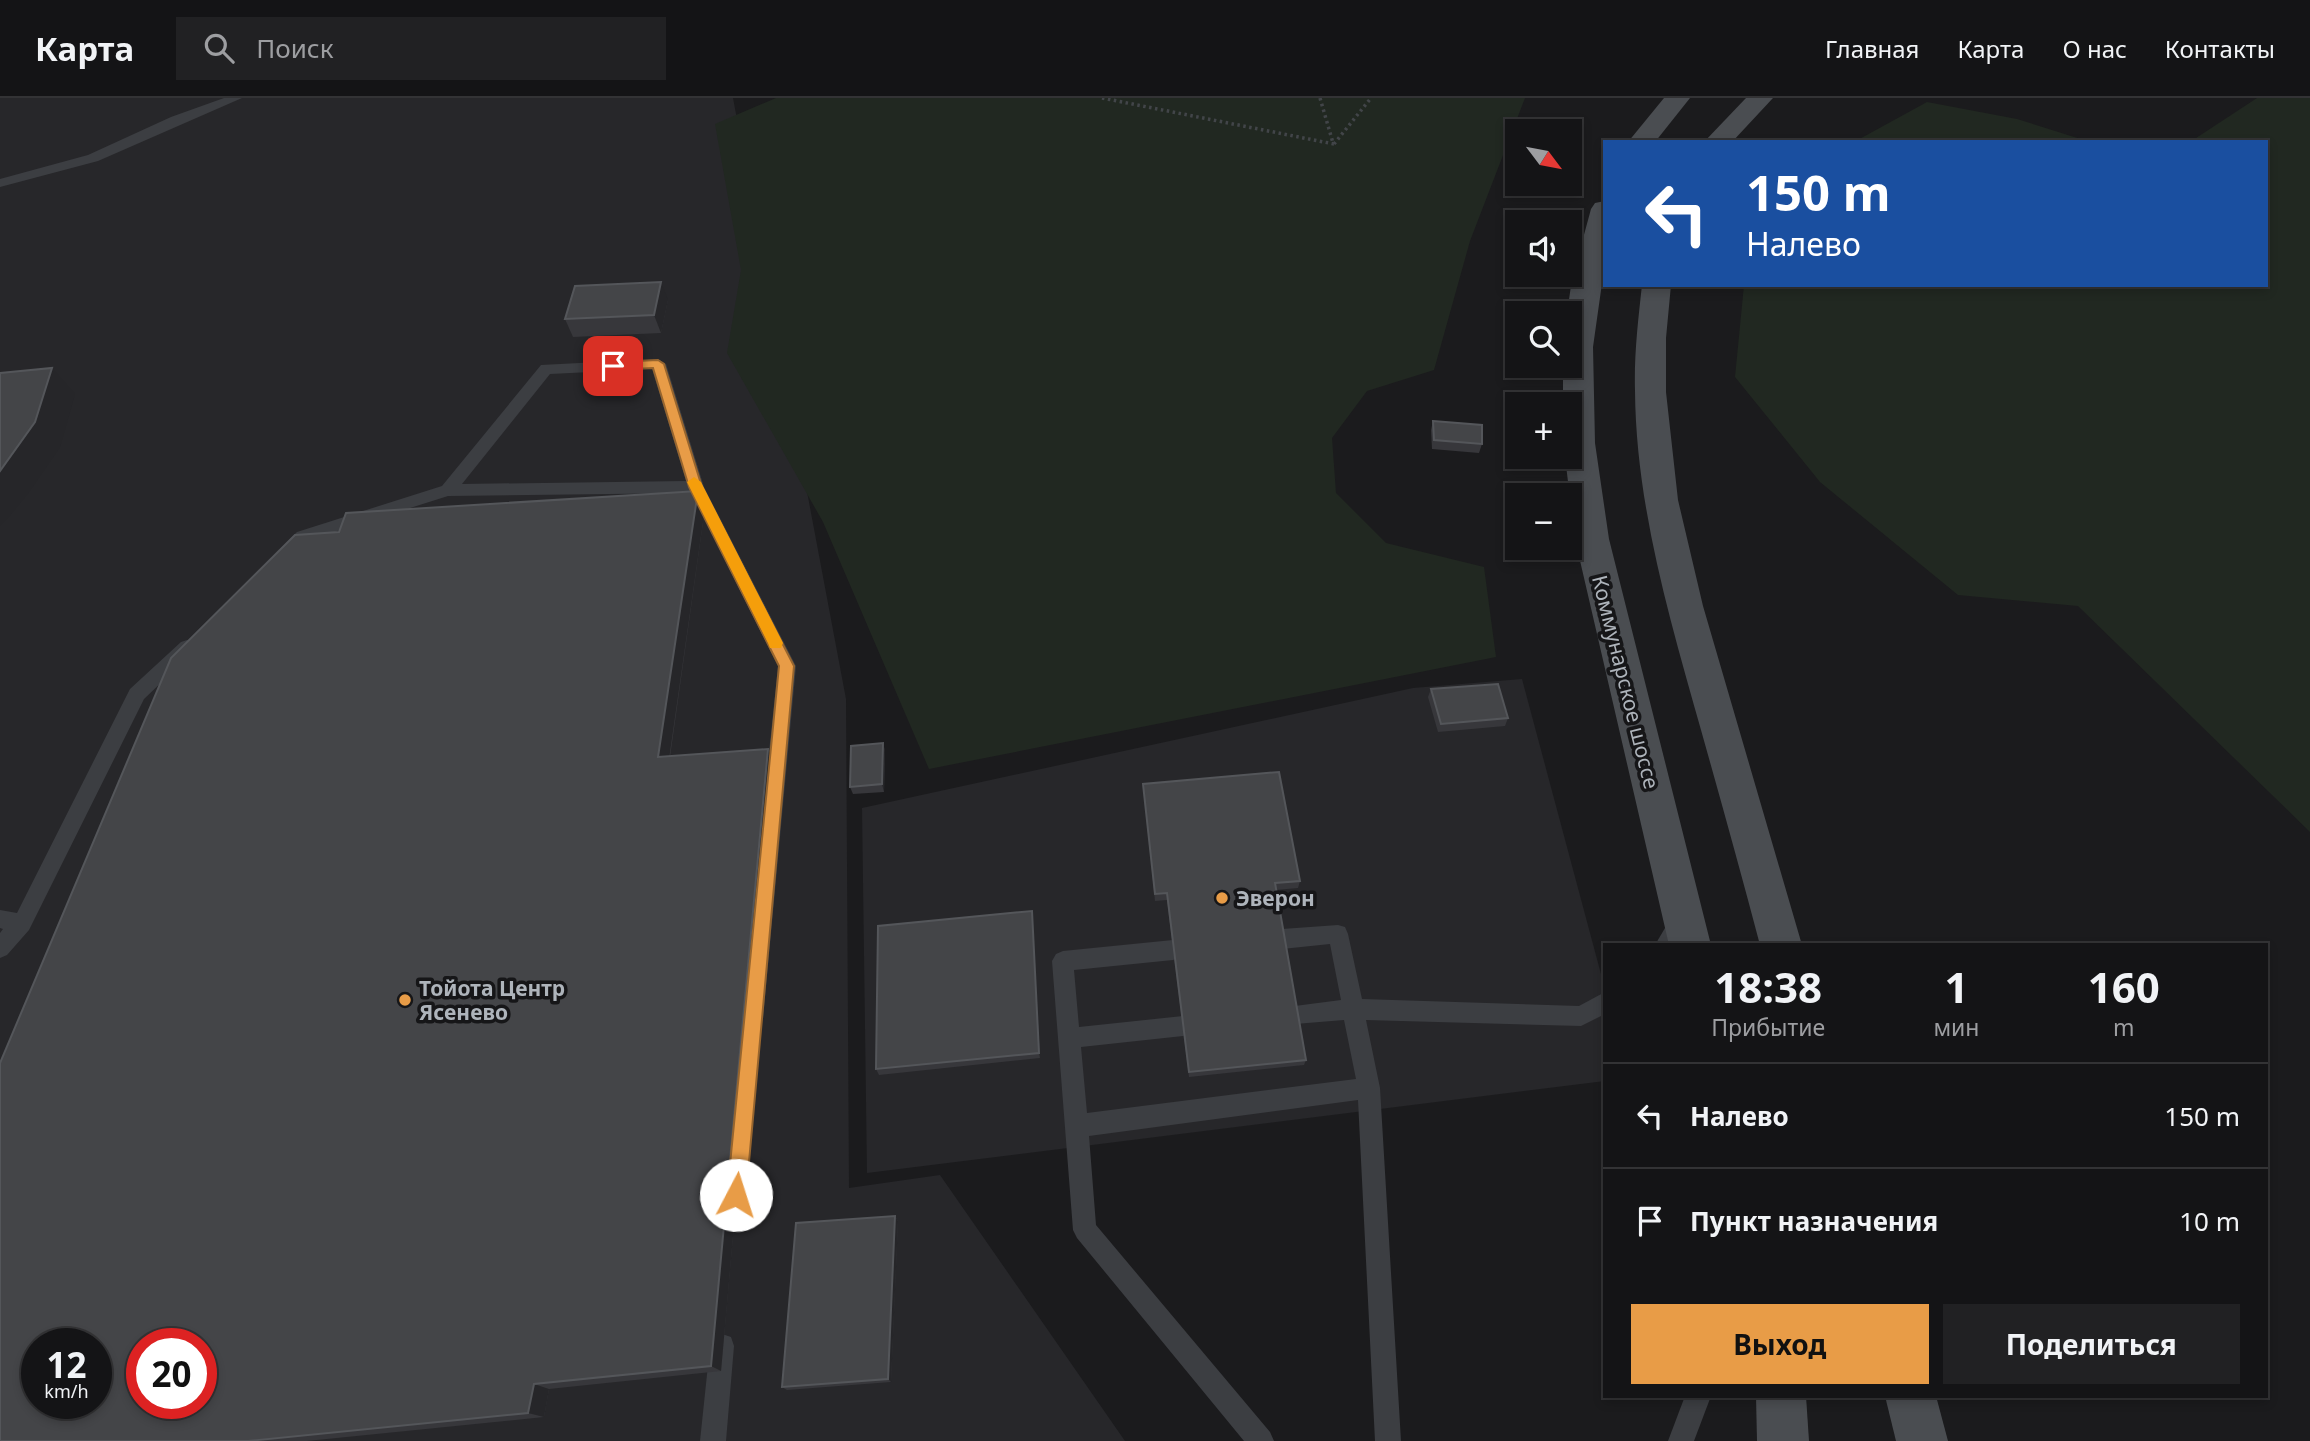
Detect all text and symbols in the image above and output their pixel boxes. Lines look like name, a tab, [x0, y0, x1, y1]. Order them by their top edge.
search box	[176, 17, 666, 80]
text: Карта	[35, 26, 134, 71]
icon: search	[200, 29, 238, 67]
text: Поиск	[256, 30, 333, 66]
text: Главная	[1825, 32, 1919, 65]
text: Карта	[1957, 32, 2024, 65]
text: О нас	[2062, 32, 2127, 65]
text: Контакты	[2165, 32, 2275, 65]
north arrow	[1505, 119, 1582, 196]
map controls	[1505, 119, 1582, 560]
text: 150 m	[1746, 159, 1891, 225]
icon: left	[1631, 168, 1722, 259]
button: sound	[1505, 210, 1582, 287]
text: Налево	[1746, 222, 1861, 265]
button: search	[1505, 301, 1582, 378]
pin	[583, 336, 643, 396]
icon: arrive	[594, 347, 632, 385]
button: +	[1505, 392, 1582, 469]
button: −	[1505, 483, 1582, 560]
street label: Коммунарское шоссе	[1586, 572, 1666, 792]
place label: Эверон	[1236, 884, 1315, 912]
marker: Эверон	[1214, 890, 1230, 906]
text: 18:38	[1714, 958, 1822, 1015]
text: 1	[1944, 958, 1968, 1015]
text: 160	[2088, 958, 2160, 1015]
place label: Тойота Центр Ясенево	[419, 974, 565, 1026]
marker: Тойота Центр Ясенево	[397, 992, 413, 1008]
text: Прибытие	[1711, 1011, 1825, 1043]
text: мин	[1933, 1011, 1979, 1043]
text: m	[2113, 1011, 2135, 1043]
icon: left	[1631, 1097, 1669, 1135]
text: Налево	[1690, 1098, 1789, 1134]
text: 150 m	[2164, 1098, 2240, 1134]
position arrow	[699, 1158, 773, 1232]
icon: arrive	[1631, 1202, 1669, 1240]
text: Пункт назначения	[1690, 1203, 1938, 1239]
text: 10 m	[2179, 1203, 2240, 1239]
button: Выход	[1631, 1304, 1929, 1384]
button: Поделиться	[1943, 1304, 2240, 1384]
speed limit sign: 20	[126, 1328, 217, 1419]
text: 12	[46, 1341, 87, 1388]
text: km/h	[44, 1379, 89, 1403]

